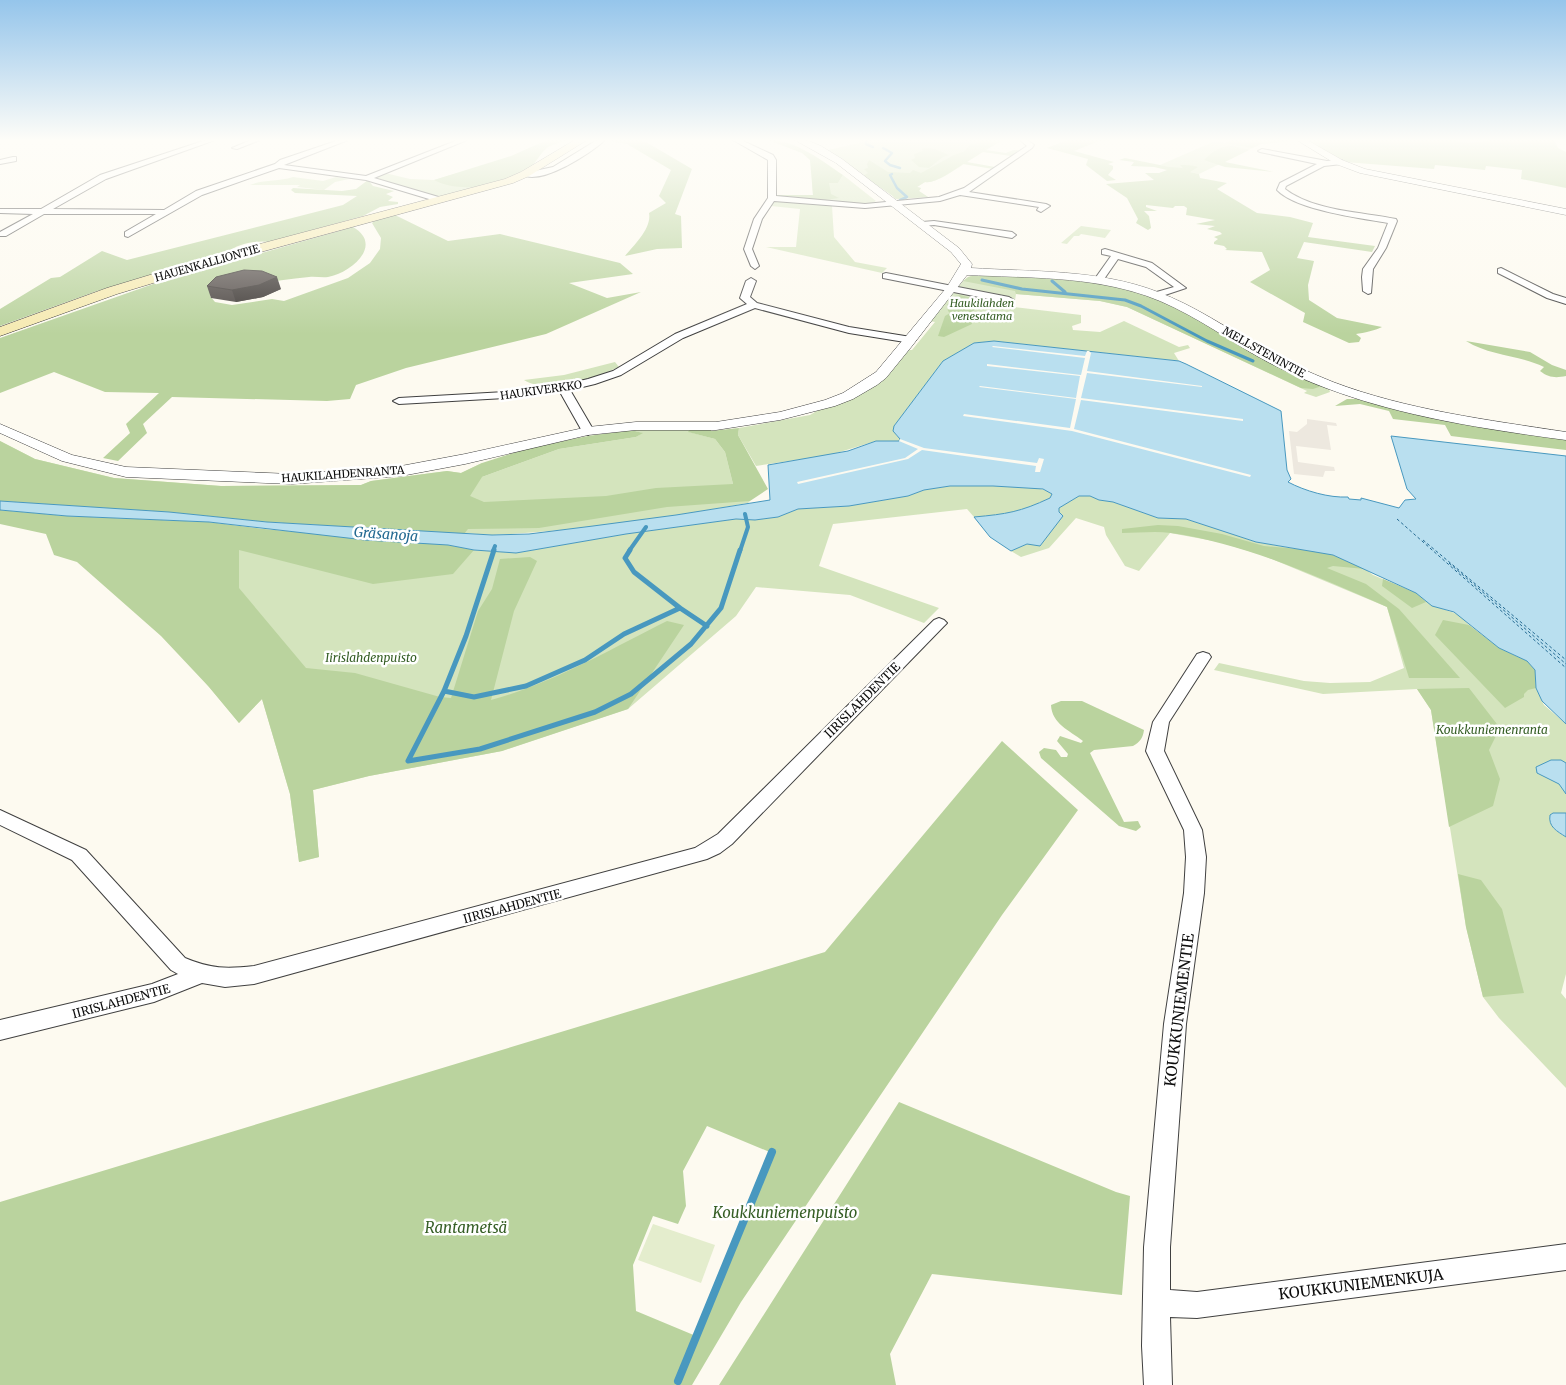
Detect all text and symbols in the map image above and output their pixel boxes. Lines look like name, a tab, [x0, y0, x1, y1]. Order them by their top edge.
street label: HAUENKALLIONTIE	[153, 241, 261, 285]
park label: Haukilahden venesatama	[949, 296, 1015, 323]
street label: MELLSTENINTIE	[1220, 323, 1308, 381]
street label: HAUKIVERKKO	[499, 377, 583, 403]
street label: HAUKILAHDENRANTA	[281, 463, 405, 485]
water label: Gräsanoja	[353, 523, 419, 545]
park label: Iirislahdenpuisto	[325, 650, 417, 665]
street label: IIRISLAHDENTIE	[821, 659, 903, 741]
park label: Koukkuniemenranta	[1435, 722, 1548, 737]
street label: IIRISLAHDENTIE	[461, 886, 563, 926]
street label: KOUKKUNIEMENTIE	[1160, 932, 1198, 1088]
street label: IIRISLAHDENTIE	[70, 981, 172, 1021]
park label: Koukkuniemenpuisto	[712, 1203, 857, 1222]
park label: Rantametsä	[425, 1218, 507, 1237]
street label: KOUKKUNIEMENKUJA	[1278, 1264, 1445, 1304]

